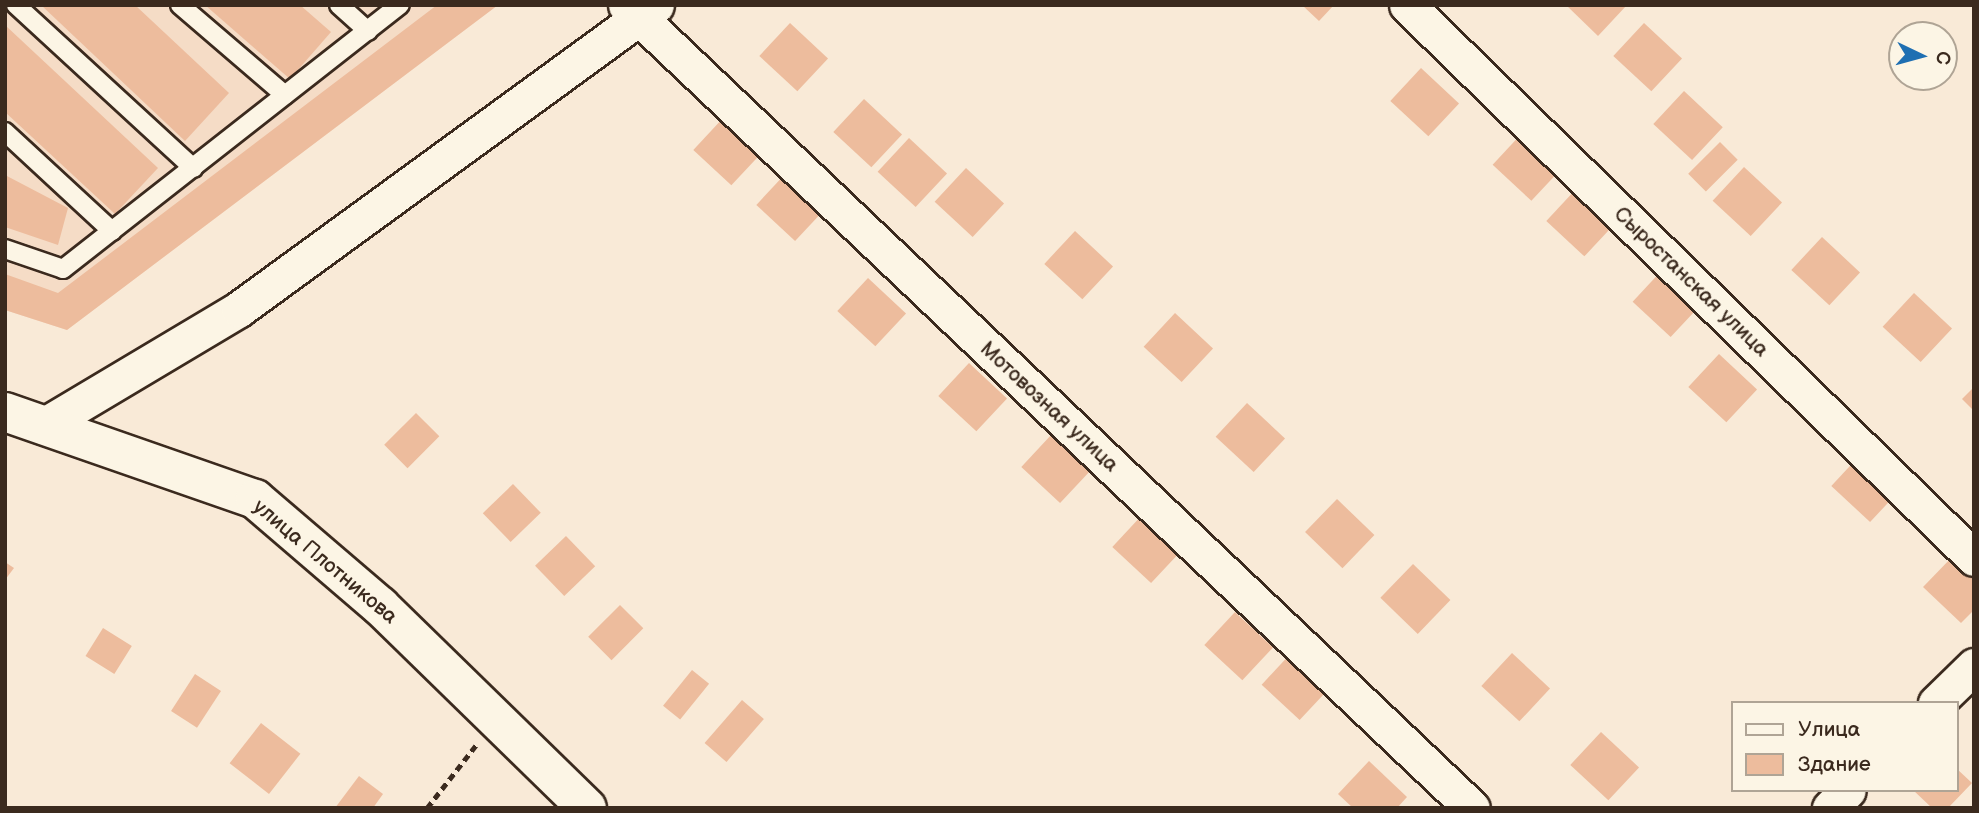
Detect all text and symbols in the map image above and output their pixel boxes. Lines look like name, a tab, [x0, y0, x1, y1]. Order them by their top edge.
north arrow	[1888, 21, 1958, 91]
text: С	[1930, 50, 1954, 65]
street label: Сыростанская улица	[1608, 202, 1774, 362]
street label: Мотовозная улица	[975, 336, 1123, 478]
street label: улица Плотникова	[248, 494, 402, 630]
legend	[1730, 701, 1958, 792]
text: Улица	[1798, 717, 1860, 742]
text: Здание	[1798, 752, 1871, 777]

